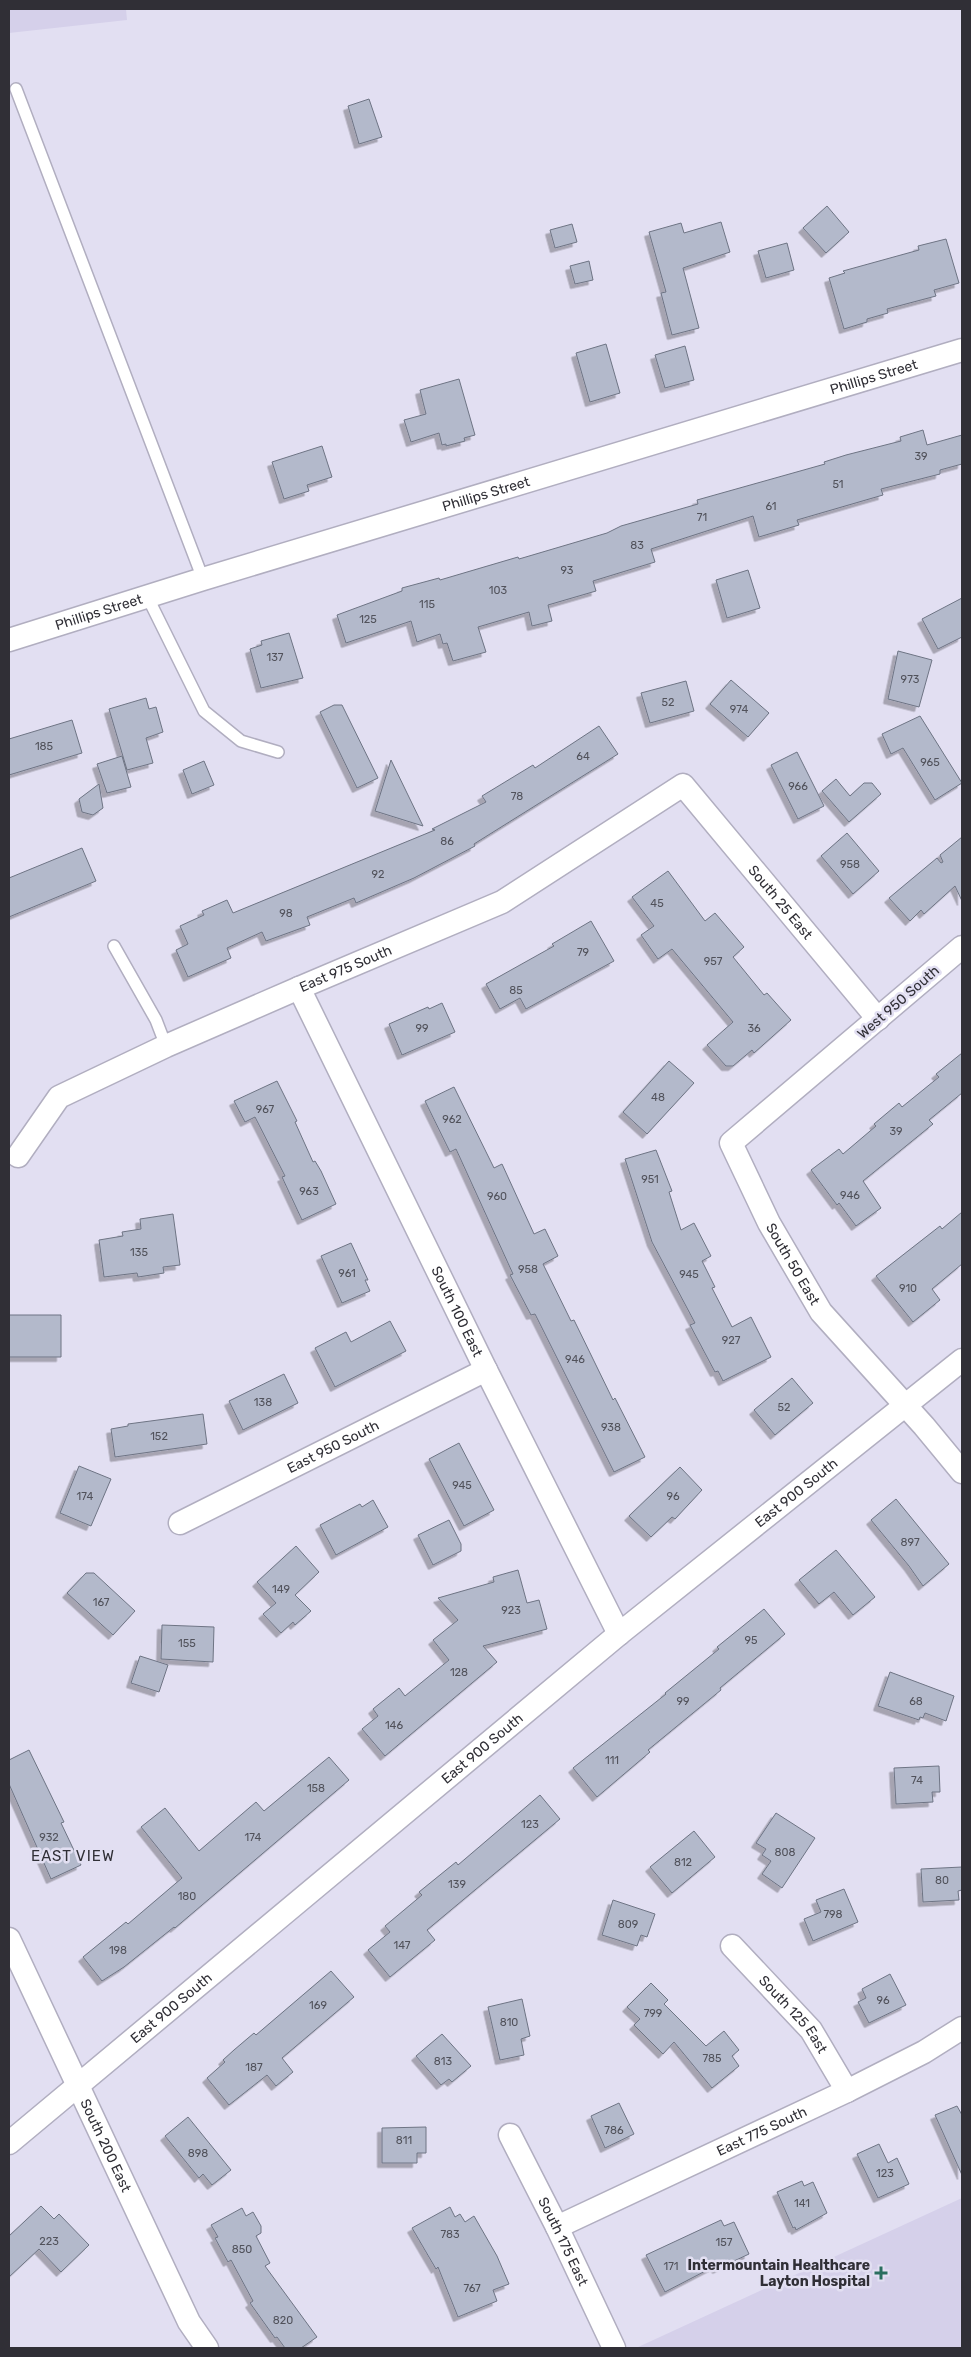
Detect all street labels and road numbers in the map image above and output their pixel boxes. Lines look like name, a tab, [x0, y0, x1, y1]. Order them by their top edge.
street label: Phillips Street	[828, 356, 920, 398]
street label: Phillips Street	[440, 473, 532, 515]
street label: Phillips Street	[53, 590, 145, 634]
street label: South 25 East	[744, 862, 816, 943]
street label: East 975 South	[297, 942, 395, 996]
street label: West 950 South	[854, 962, 943, 1043]
street label: South 50 East	[762, 1220, 823, 1309]
street label: South 100 East	[427, 1263, 486, 1360]
street label: East 950 South	[284, 1417, 382, 1477]
street label: East 900 South	[752, 1455, 841, 1531]
street label: East 900 South	[438, 1710, 527, 1788]
street label: East 900 South	[127, 1969, 216, 2047]
street label: South 125 East	[755, 1972, 831, 2057]
street label: South 200 East	[76, 2096, 135, 2195]
street label: East 775 South	[714, 2103, 810, 2160]
street label: South 175 East	[534, 2194, 592, 2289]

